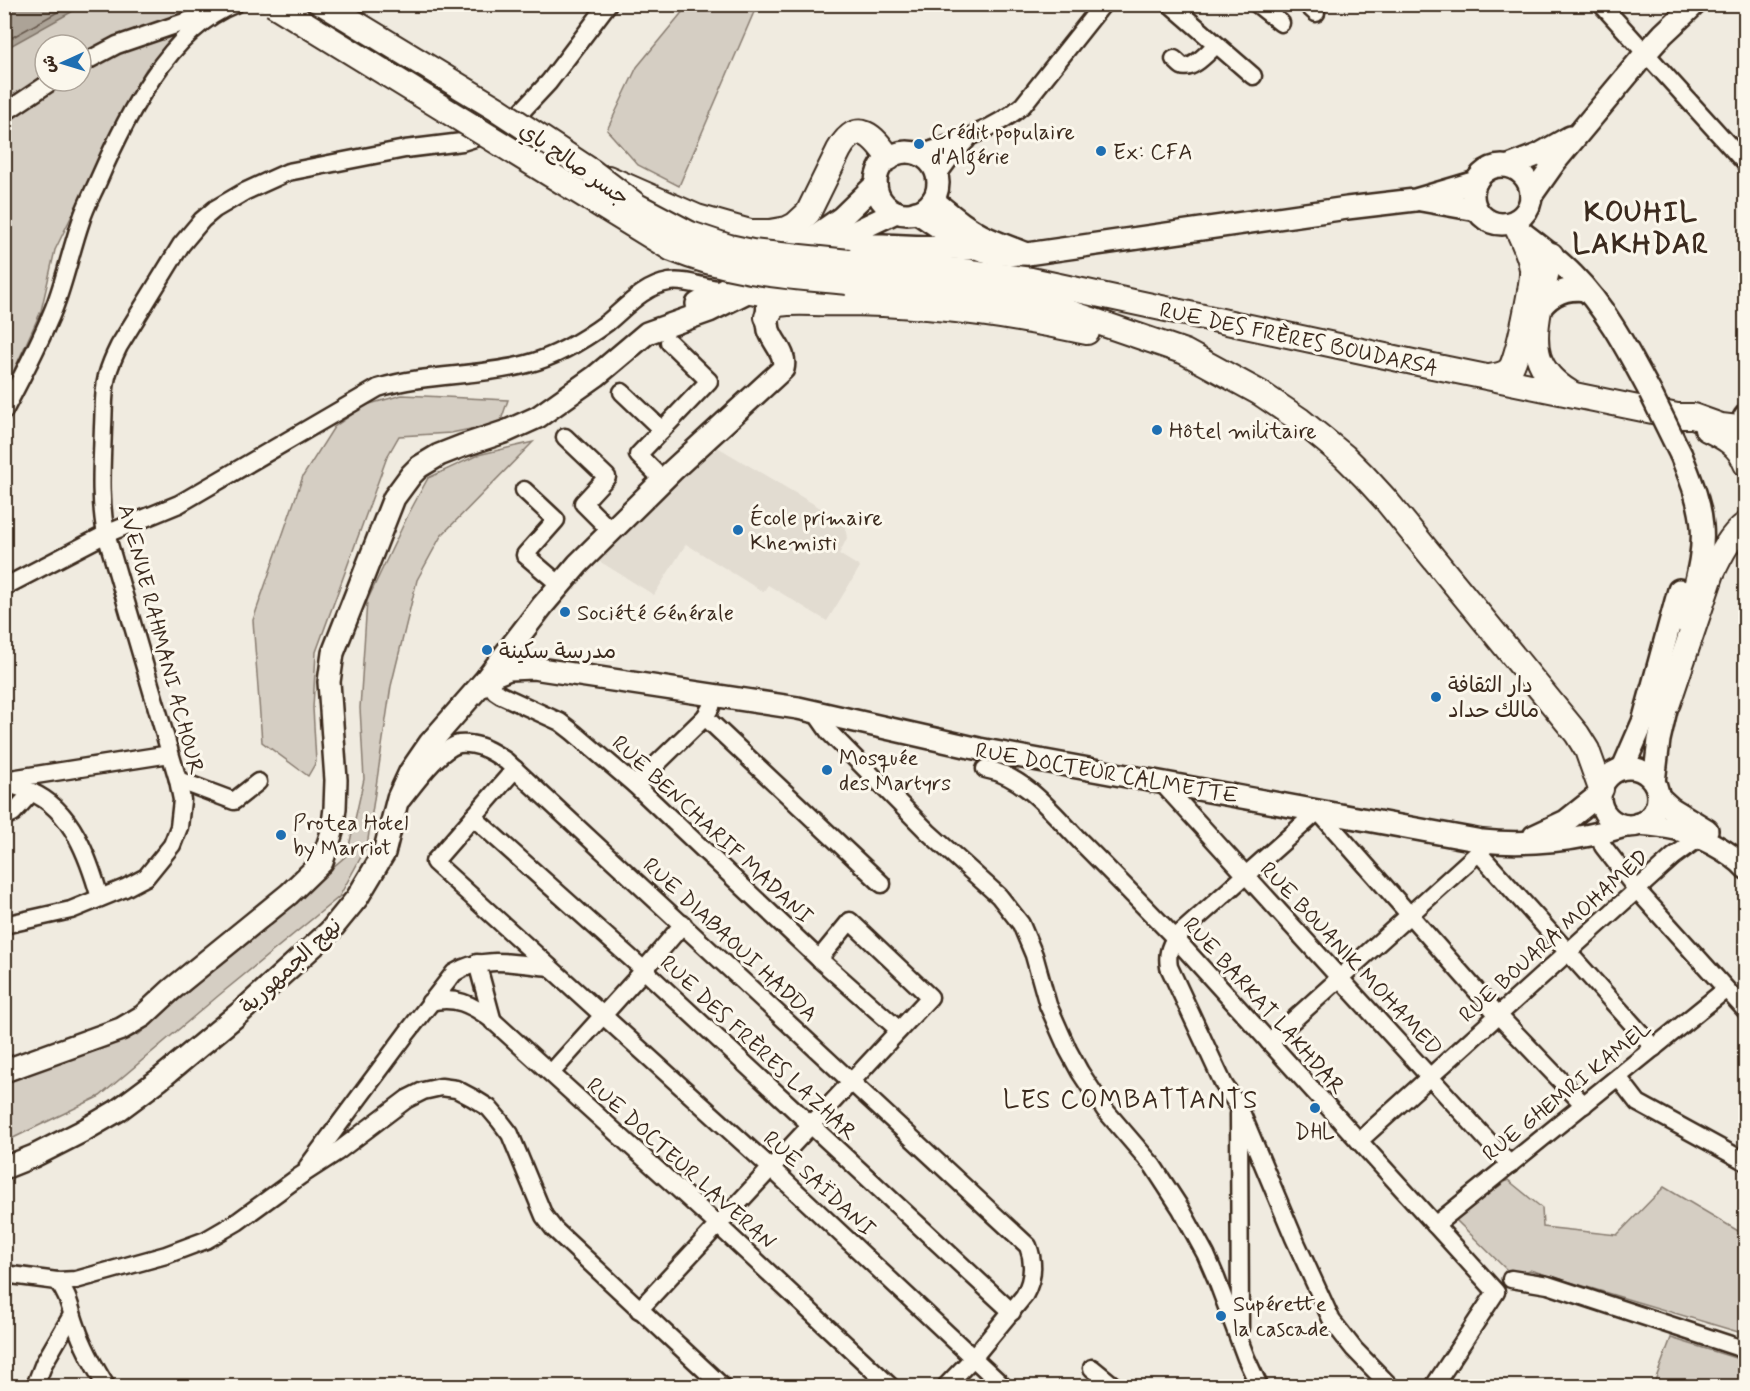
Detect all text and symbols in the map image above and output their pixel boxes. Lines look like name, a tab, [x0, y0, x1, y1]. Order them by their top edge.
north arrow	[33, 33, 93, 93]
text: ش	[38, 54, 61, 73]
street label: جسر صالح باي	[513, 117, 634, 214]
place label: Crédit populaire d'Algérie	[931, 119, 1075, 175]
marker: Crédit populaire d'Algérie	[912, 137, 926, 151]
place label: Ex: CFA	[1113, 139, 1193, 167]
marker: Ex: CFA	[1094, 144, 1108, 158]
district label: KOUHIL LAKHDAR	[1572, 195, 1710, 264]
street label: RUE DES FRÈRES BOUDARSA	[1157, 297, 1440, 383]
place label: Hôtel militaire	[1169, 418, 1317, 446]
marker: Hôtel militaire	[1150, 423, 1164, 437]
street label: AVENUE RAHMANI ACHOUR	[111, 501, 210, 778]
place label: École primaire Khemisti	[750, 504, 883, 558]
marker: École primaire Khemisti	[731, 523, 745, 537]
place label: Société Générale	[577, 600, 734, 628]
marker: Société Générale	[558, 605, 572, 619]
place label: مدرسة سكينة	[499, 638, 616, 666]
marker: مدرسة سكينة	[480, 643, 494, 657]
place label: دار الثقافة مالك حداد	[1448, 672, 1539, 725]
marker: دار الثقافة مالك حداد	[1429, 690, 1443, 704]
street label: RUE BENCHARIF MADANI	[605, 730, 818, 931]
street label: RUE DOCTEUR CALMETTE	[973, 737, 1240, 811]
place label: Mosquée des Martyrs	[839, 745, 951, 798]
marker: Mosquée des Martyrs	[820, 763, 834, 777]
place label: Protea Hotel by Marriot	[293, 810, 409, 863]
marker: Protea Hotel by Marriot	[274, 828, 288, 842]
street label: RUE BOUARA MOHAMED	[1454, 844, 1655, 1029]
street label: RUE DIABAOUI HADDA	[636, 852, 823, 1029]
street label: RUE BOUANIK MOHAMED	[1253, 856, 1448, 1062]
street label: نهج الجمهورية	[235, 912, 348, 1021]
street label: RUE BARKAT LAKHDAR	[1176, 912, 1351, 1101]
street label: RUE DES FRÈRES LAZHAR	[653, 950, 862, 1147]
street label: RUE GHEMRI KAMEL	[1477, 1015, 1658, 1168]
street label: RUE DOCTEUR LAVERAN	[580, 1072, 781, 1257]
district label: LES COMBATTANTS	[1003, 1084, 1259, 1118]
marker: DHL	[1308, 1101, 1322, 1115]
place label: DHL	[1295, 1119, 1335, 1147]
street label: RUE SAÏDANI	[757, 1125, 881, 1244]
place label: Supérette la cascade	[1233, 1291, 1329, 1344]
marker: Supérette la cascade	[1214, 1309, 1228, 1323]

